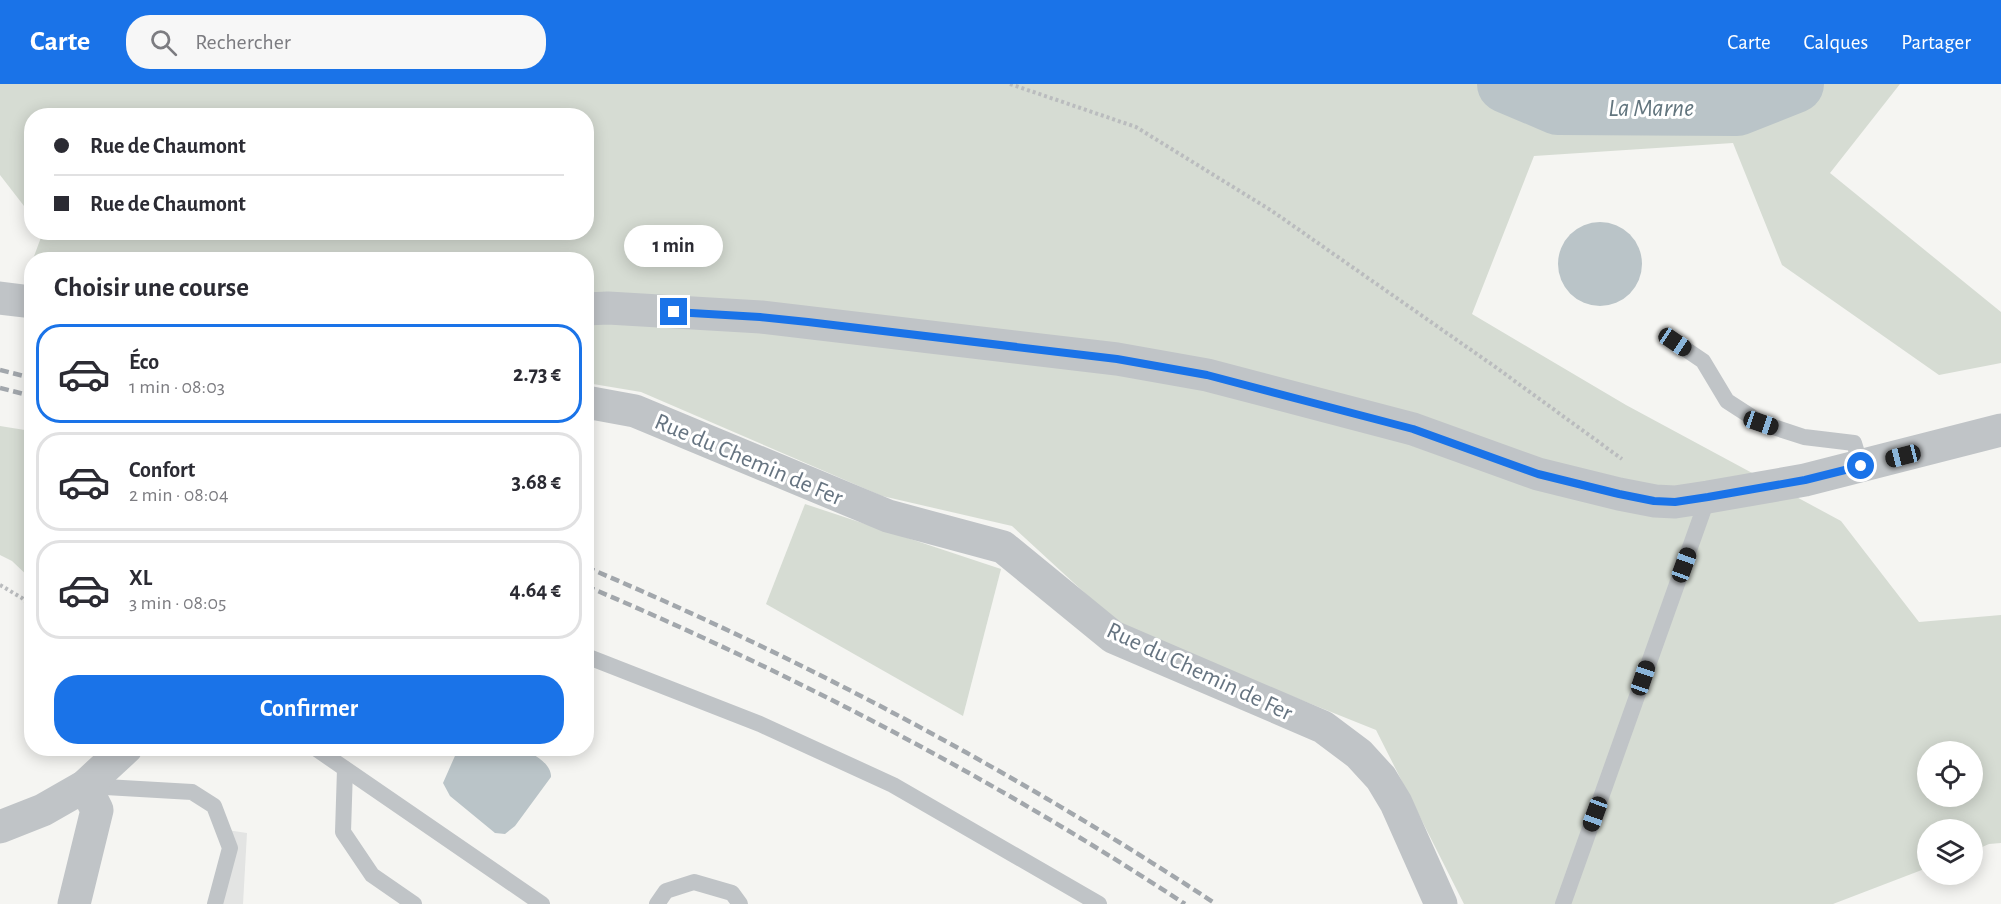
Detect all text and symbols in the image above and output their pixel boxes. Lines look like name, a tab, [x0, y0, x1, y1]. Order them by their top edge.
search box	[126, 15, 546, 69]
icon: search	[147, 26, 180, 59]
text: Carte	[30, 28, 90, 56]
text: Rechercher	[195, 31, 291, 53]
text: Carte	[1727, 32, 1771, 53]
text: Calques	[1804, 32, 1868, 53]
text: Partager	[1901, 32, 1971, 53]
water label: La Marne	[1608, 95, 1694, 121]
text: Rue de Chaumont	[90, 135, 246, 157]
text: Rue de Chaumont	[90, 193, 246, 215]
callout: 1 min	[624, 225, 724, 267]
text: 1 min	[652, 236, 695, 256]
text: Choisir une course	[54, 274, 249, 301]
route end	[660, 298, 687, 325]
car	[1655, 324, 1695, 360]
icon: car	[57, 347, 111, 401]
text: Éco	[129, 351, 159, 373]
text: 2.73 €	[513, 363, 561, 385]
text: 1 min · 08:03	[129, 377, 225, 397]
street label: Rue du Chemin de Fer	[651, 409, 846, 511]
car	[1741, 409, 1781, 437]
car	[1883, 443, 1923, 469]
route start	[1847, 452, 1874, 479]
icon: car	[57, 455, 111, 509]
text: Confort	[129, 459, 195, 481]
text: 3.68 €	[511, 471, 561, 493]
text: 2 min · 08:04	[129, 485, 229, 505]
car	[1669, 545, 1699, 585]
icon: car	[57, 563, 111, 617]
text: XL	[129, 567, 152, 589]
text: 4.64 €	[510, 579, 561, 601]
text: 3 min · 08:05	[129, 593, 226, 613]
street label: Rue du Chemin de Fer	[1103, 618, 1296, 726]
car	[1629, 658, 1657, 698]
button: Confirmer	[54, 675, 564, 744]
map controls	[1917, 741, 1983, 885]
button: locate	[1917, 741, 1983, 807]
car	[1580, 794, 1610, 834]
button: layers	[1917, 819, 1983, 885]

